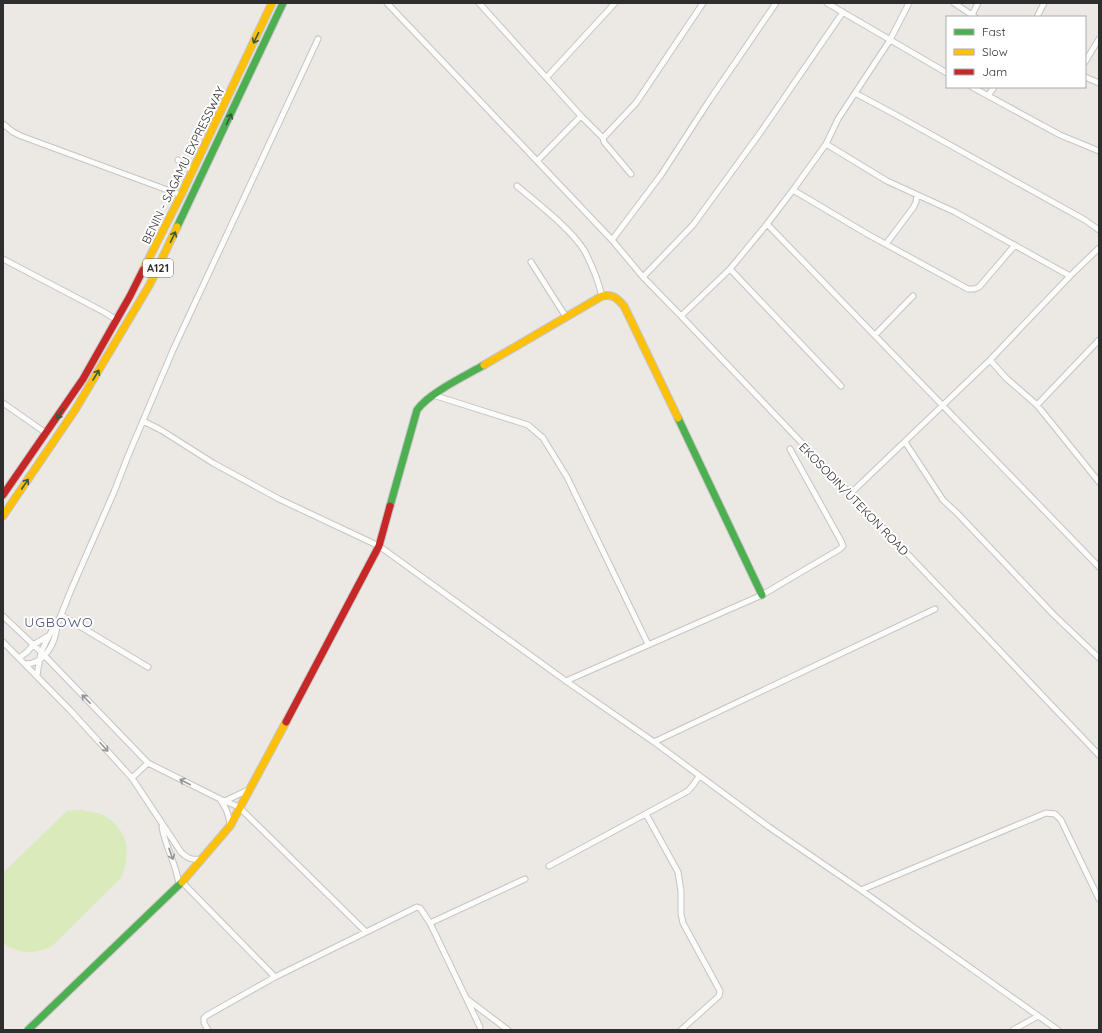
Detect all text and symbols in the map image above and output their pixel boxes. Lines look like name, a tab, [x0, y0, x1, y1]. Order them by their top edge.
legend	[946, 16, 1086, 88]
text: Fast	[982, 24, 1006, 39]
one-way arrow	[252, 32, 259, 44]
text: Slow	[982, 44, 1008, 59]
text: Jam	[982, 64, 1007, 79]
street label: BENIN - SAGAMU EXPRESSWAY	[138, 83, 228, 246]
one-way arrow	[226, 114, 233, 126]
one-way arrow	[170, 231, 177, 243]
road number: A121	[143, 259, 173, 277]
one-way arrow	[93, 369, 101, 381]
one-way arrow	[55, 408, 63, 420]
street label: EKOSODIN/UTEKON ROAD	[796, 439, 912, 559]
one-way arrow	[21, 478, 29, 489]
district label: UGBOWO	[24, 613, 94, 631]
one-way arrow	[81, 694, 91, 704]
one-way arrow	[99, 742, 109, 752]
one-way arrow	[179, 777, 191, 785]
one-way arrow	[167, 848, 175, 860]

